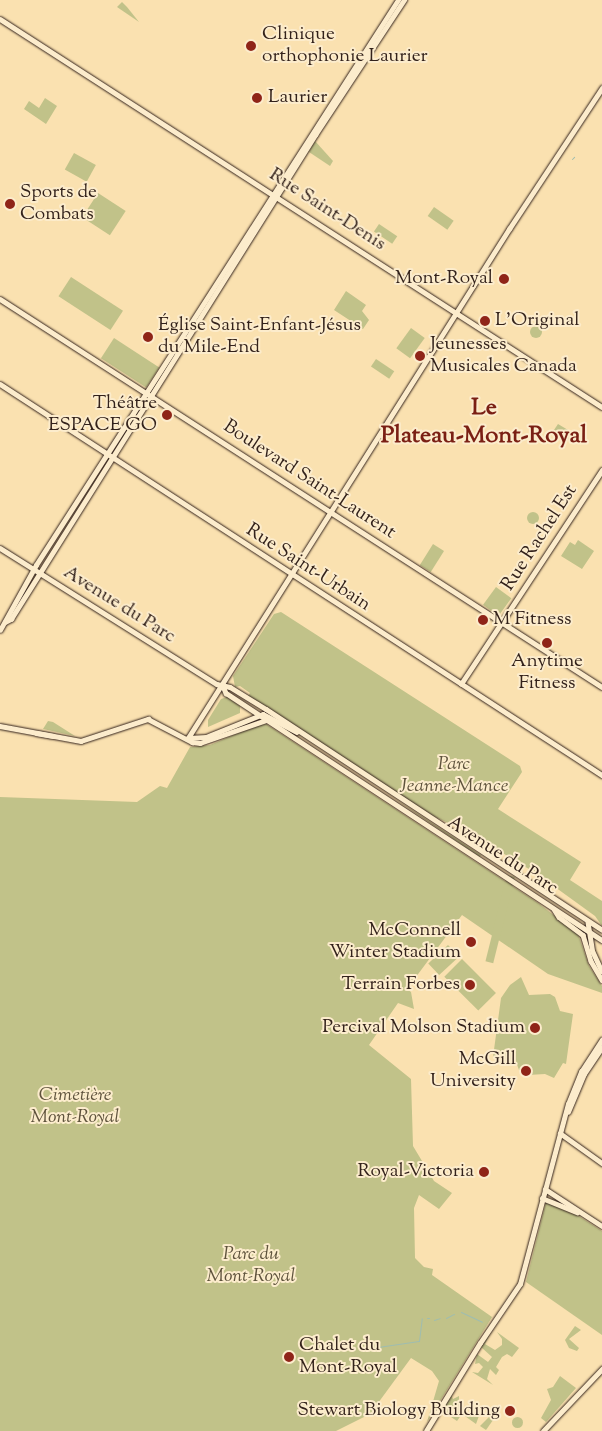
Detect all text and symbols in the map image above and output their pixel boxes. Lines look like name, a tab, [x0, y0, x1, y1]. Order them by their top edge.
place label: Clinique orthophonie Laurier	[262, 24, 428, 68]
marker: Clinique orthophonie Laurier	[244, 39, 258, 53]
place label: Laurier	[268, 87, 327, 109]
marker: Laurier	[250, 91, 264, 105]
street label: Rue Saint-Denis	[264, 164, 390, 256]
place label: Sports de Combats	[20, 182, 97, 226]
marker: Sports de Combats	[4, 198, 16, 210]
place label: Mont-Royal	[395, 268, 493, 290]
marker: Mont-Royal	[497, 272, 511, 286]
place label: L'Original	[495, 310, 580, 332]
place label: Église Saint-Enfant-Jésus du Mile-End	[158, 315, 361, 359]
marker: L'Original	[479, 315, 491, 327]
marker: Église Saint-Enfant-Jésus du Mile-End	[142, 331, 154, 343]
place label: Jeunesses Musicales Canada	[430, 334, 577, 378]
marker: Jeunesses Musicales Canada	[414, 350, 426, 362]
place label: Théâtre ESPACE GO	[48, 393, 157, 437]
district label: Le Plateau-Mont-Royal	[381, 395, 587, 451]
marker: Théâtre ESPACE GO	[161, 409, 173, 421]
street label: Boulevard Saint-Laurent	[218, 416, 400, 544]
street label: Rue Rachel Est	[497, 481, 583, 595]
street label: Rue Saint-Urbain	[241, 519, 375, 617]
street label: Avenue du Parc	[59, 561, 179, 649]
place label: M Fitness	[493, 609, 571, 631]
marker: M Fitness	[477, 614, 489, 626]
marker: Anytime Fitness	[541, 637, 553, 649]
place label: Anytime Fitness	[511, 651, 583, 695]
park label: Parc Jeanne-Mance	[400, 754, 508, 798]
street label: Avenue du Parc	[442, 812, 562, 900]
place label: McConnell Winter Stadium	[329, 920, 461, 964]
marker: McConnell Winter Stadium	[465, 936, 477, 948]
place label: Terrain Forbes	[341, 974, 460, 996]
marker: Terrain Forbes	[464, 979, 476, 991]
place label: Percival Molson Stadium	[322, 1017, 525, 1039]
marker: Percival Molson Stadium	[529, 1022, 541, 1034]
place label: McGill University	[430, 1049, 516, 1093]
marker: McGill University	[520, 1065, 532, 1077]
park label: Cimetière Mont-Royal	[31, 1085, 119, 1129]
place label: Royal-Victoria	[357, 1161, 474, 1183]
marker: Royal-Victoria	[478, 1166, 490, 1178]
park label: Parc du Mont-Royal	[207, 1244, 295, 1288]
place label: Chalet du Mont-Royal	[299, 1335, 397, 1379]
marker: Chalet du Mont-Royal	[283, 1351, 295, 1363]
place label: Stewart Biology Building	[298, 1400, 500, 1422]
marker: Stewart Biology Building	[504, 1405, 516, 1417]

